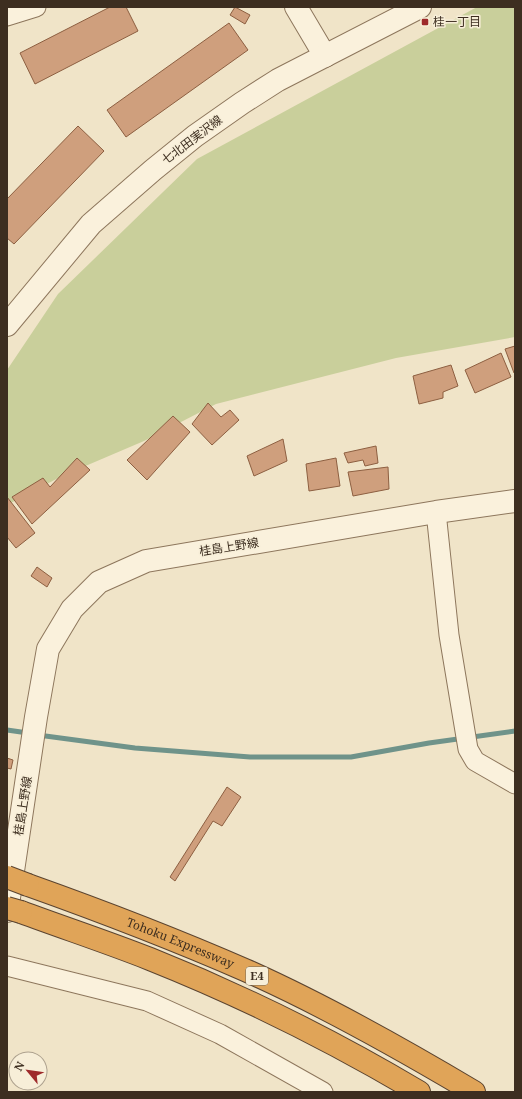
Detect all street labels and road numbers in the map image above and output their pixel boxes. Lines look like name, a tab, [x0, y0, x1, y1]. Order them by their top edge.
street label: 七北田実沢線	[158, 111, 226, 168]
street label: 桂島上野線	[198, 533, 260, 560]
street label: 桂島上野線	[9, 775, 36, 837]
street label: Tohoku Expressway	[124, 913, 237, 972]
road number: E4	[246, 967, 268, 985]

